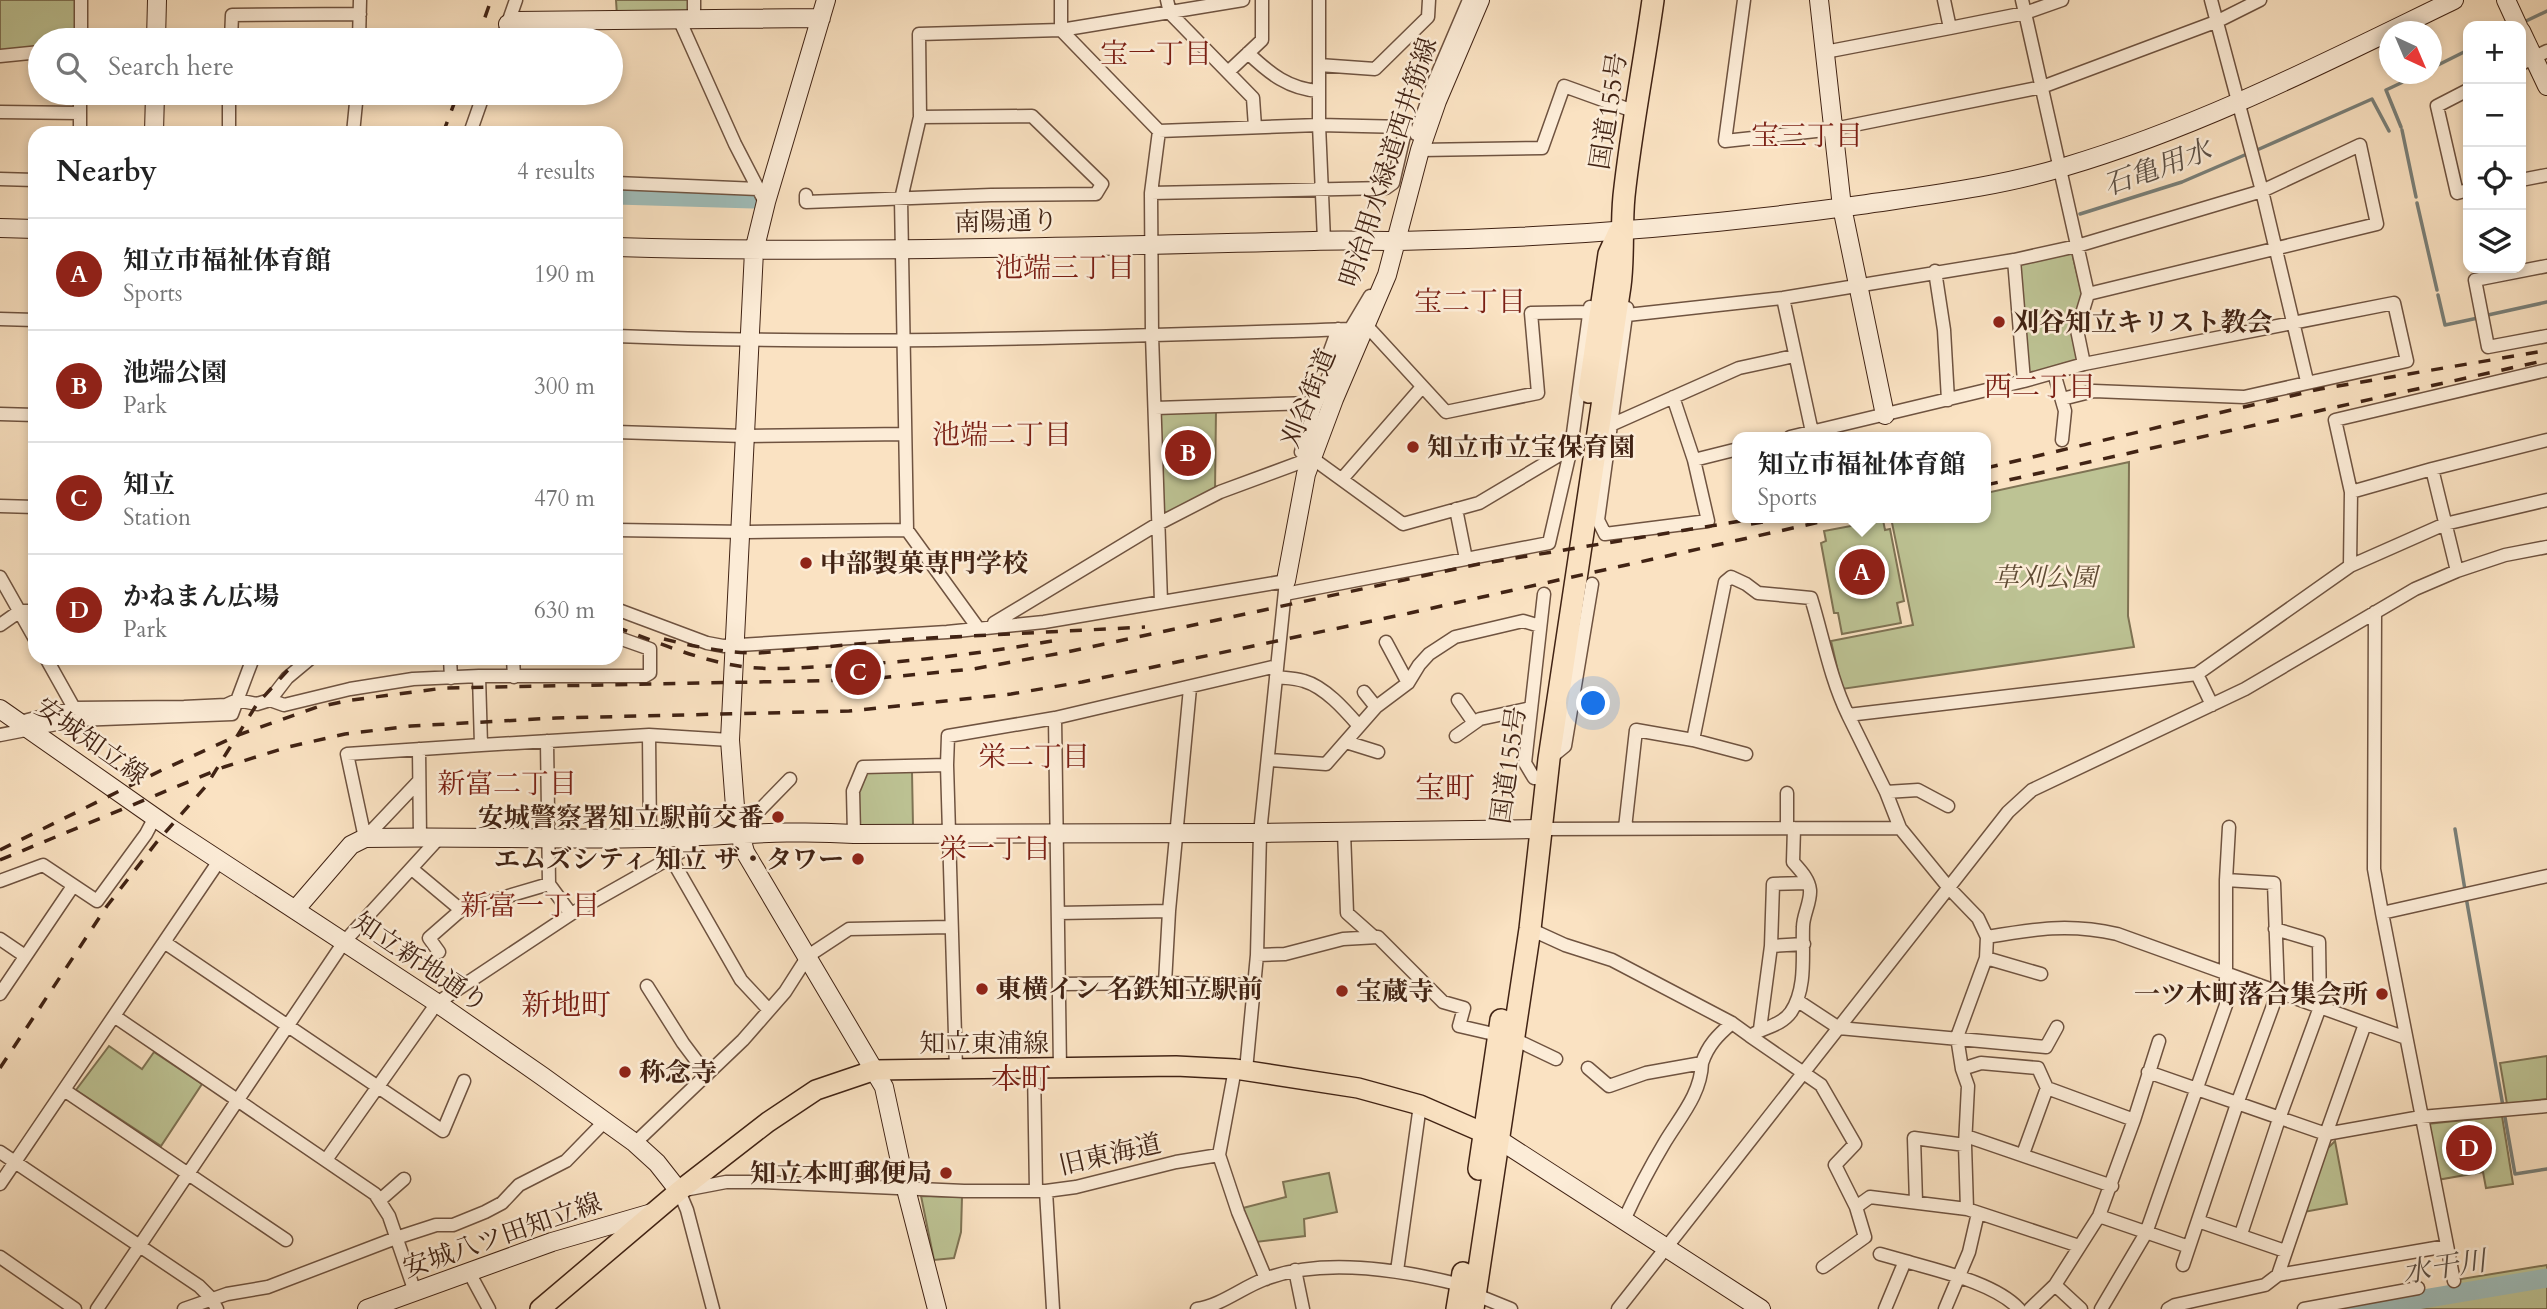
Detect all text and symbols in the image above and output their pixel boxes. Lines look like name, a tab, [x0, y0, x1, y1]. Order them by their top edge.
north arrow	[2379, 21, 2442, 84]
map controls	[2463, 21, 2526, 273]
button: +	[2463, 21, 2526, 84]
search box	[28, 28, 623, 105]
street label: 明治用水緑道西井筋線	[1332, 33, 1445, 291]
district label: 宝一丁目	[1100, 35, 1212, 73]
icon: search	[52, 48, 90, 86]
text: Search here	[108, 49, 234, 84]
street label: 国道155号	[1582, 50, 1635, 172]
button: −	[2463, 84, 2526, 147]
district label: 宝三丁目	[1751, 117, 1863, 155]
water label: 石亀用水	[2098, 130, 2219, 205]
button: locate	[2463, 147, 2526, 210]
text: Nearby	[56, 151, 157, 192]
text: 4 results	[517, 156, 595, 187]
street label: 南陽通り	[954, 203, 1058, 240]
button: layers	[2463, 210, 2526, 273]
text: 知立市福祉体育館	[123, 243, 331, 278]
district label: 池端三丁目	[995, 249, 1135, 287]
text: A	[70, 259, 88, 290]
text: 190 m	[534, 259, 595, 290]
text: Sports	[123, 278, 183, 309]
district label: 宝二丁目	[1414, 283, 1526, 321]
place label: 刈谷知立キリスト教会	[2013, 305, 2272, 340]
marker: 刈谷知立キリスト教会	[1991, 314, 2007, 330]
street label: 刈谷街道	[1273, 343, 1344, 453]
text: 池端公園	[123, 355, 227, 390]
district label: 西二丁目	[1984, 368, 2096, 406]
text: B	[71, 371, 87, 402]
text: 300 m	[534, 371, 595, 402]
text: Park	[123, 390, 167, 421]
district label: 池端二丁目	[932, 416, 1072, 454]
pin: B	[1165, 427, 1211, 479]
place label: 知立市立宝保育園	[1427, 430, 1635, 465]
popup	[1732, 432, 1991, 523]
marker: 知立市立宝保育園	[1405, 439, 1421, 455]
text: 知立市福祉体育館	[1757, 447, 1966, 482]
text: 知立	[123, 467, 175, 502]
text: Sports	[1757, 482, 1817, 513]
text: C	[70, 483, 88, 514]
text: 470 m	[534, 483, 595, 514]
text: Station	[123, 502, 191, 533]
place label: 中部製菓専門学校	[820, 546, 1028, 581]
pin: A	[1839, 546, 1885, 598]
marker: 中部製菓専門学校	[798, 555, 814, 571]
park label: 草刈公園	[1993, 560, 2101, 595]
text: かねまん広場	[123, 579, 279, 614]
text: D	[69, 595, 89, 626]
text: 630 m	[534, 595, 595, 626]
text: Park	[123, 614, 167, 645]
pin: C	[835, 646, 881, 698]
your location	[1576, 686, 1610, 720]
street label: 安城知立線	[28, 690, 155, 793]
street label: 国道155号	[1483, 704, 1534, 826]
district label: 栄二丁目	[978, 738, 1090, 776]
district label: 新富二丁目	[437, 765, 577, 803]
district label: 宝町	[1415, 768, 1475, 809]
place label: 安城警察署知立駅前交番	[478, 800, 764, 835]
marker: 安城警察署知立駅前交番	[770, 809, 786, 825]
district label: 栄一丁目	[939, 830, 1051, 868]
place label: エムズシティ 知立 ザ・タワー	[494, 842, 844, 877]
marker: エムズシティ 知立 ザ・タワー	[850, 851, 866, 867]
district label: 新富一丁目	[460, 887, 600, 925]
street label: 知立新地通り	[346, 904, 495, 1021]
place label: 東横イン 名鉄知立駅前	[996, 972, 1263, 1007]
place label: 宝蔵寺	[1356, 974, 1434, 1009]
place label: 一ツ木町落合集会所	[2134, 977, 2368, 1012]
marker: 東横イン 名鉄知立駅前	[974, 981, 990, 997]
marker: 宝蔵寺	[1334, 983, 1350, 999]
district label: 新地町	[521, 985, 611, 1026]
marker: 一ツ木町落合集会所	[2374, 986, 2390, 1002]
street label: 知立東浦線	[919, 1026, 1049, 1061]
place label: 称念寺	[639, 1055, 717, 1090]
district label: 本町	[991, 1059, 1051, 1100]
marker: 称念寺	[617, 1064, 633, 1080]
pin: D	[2446, 1122, 2492, 1174]
street label: 旧東海道	[1056, 1126, 1165, 1183]
place label: 知立本町郵便局	[750, 1156, 932, 1191]
marker: 知立本町郵便局	[938, 1165, 954, 1181]
street label: 安城八ツ田知立線	[398, 1185, 606, 1286]
water label: 水干川	[2400, 1241, 2492, 1292]

